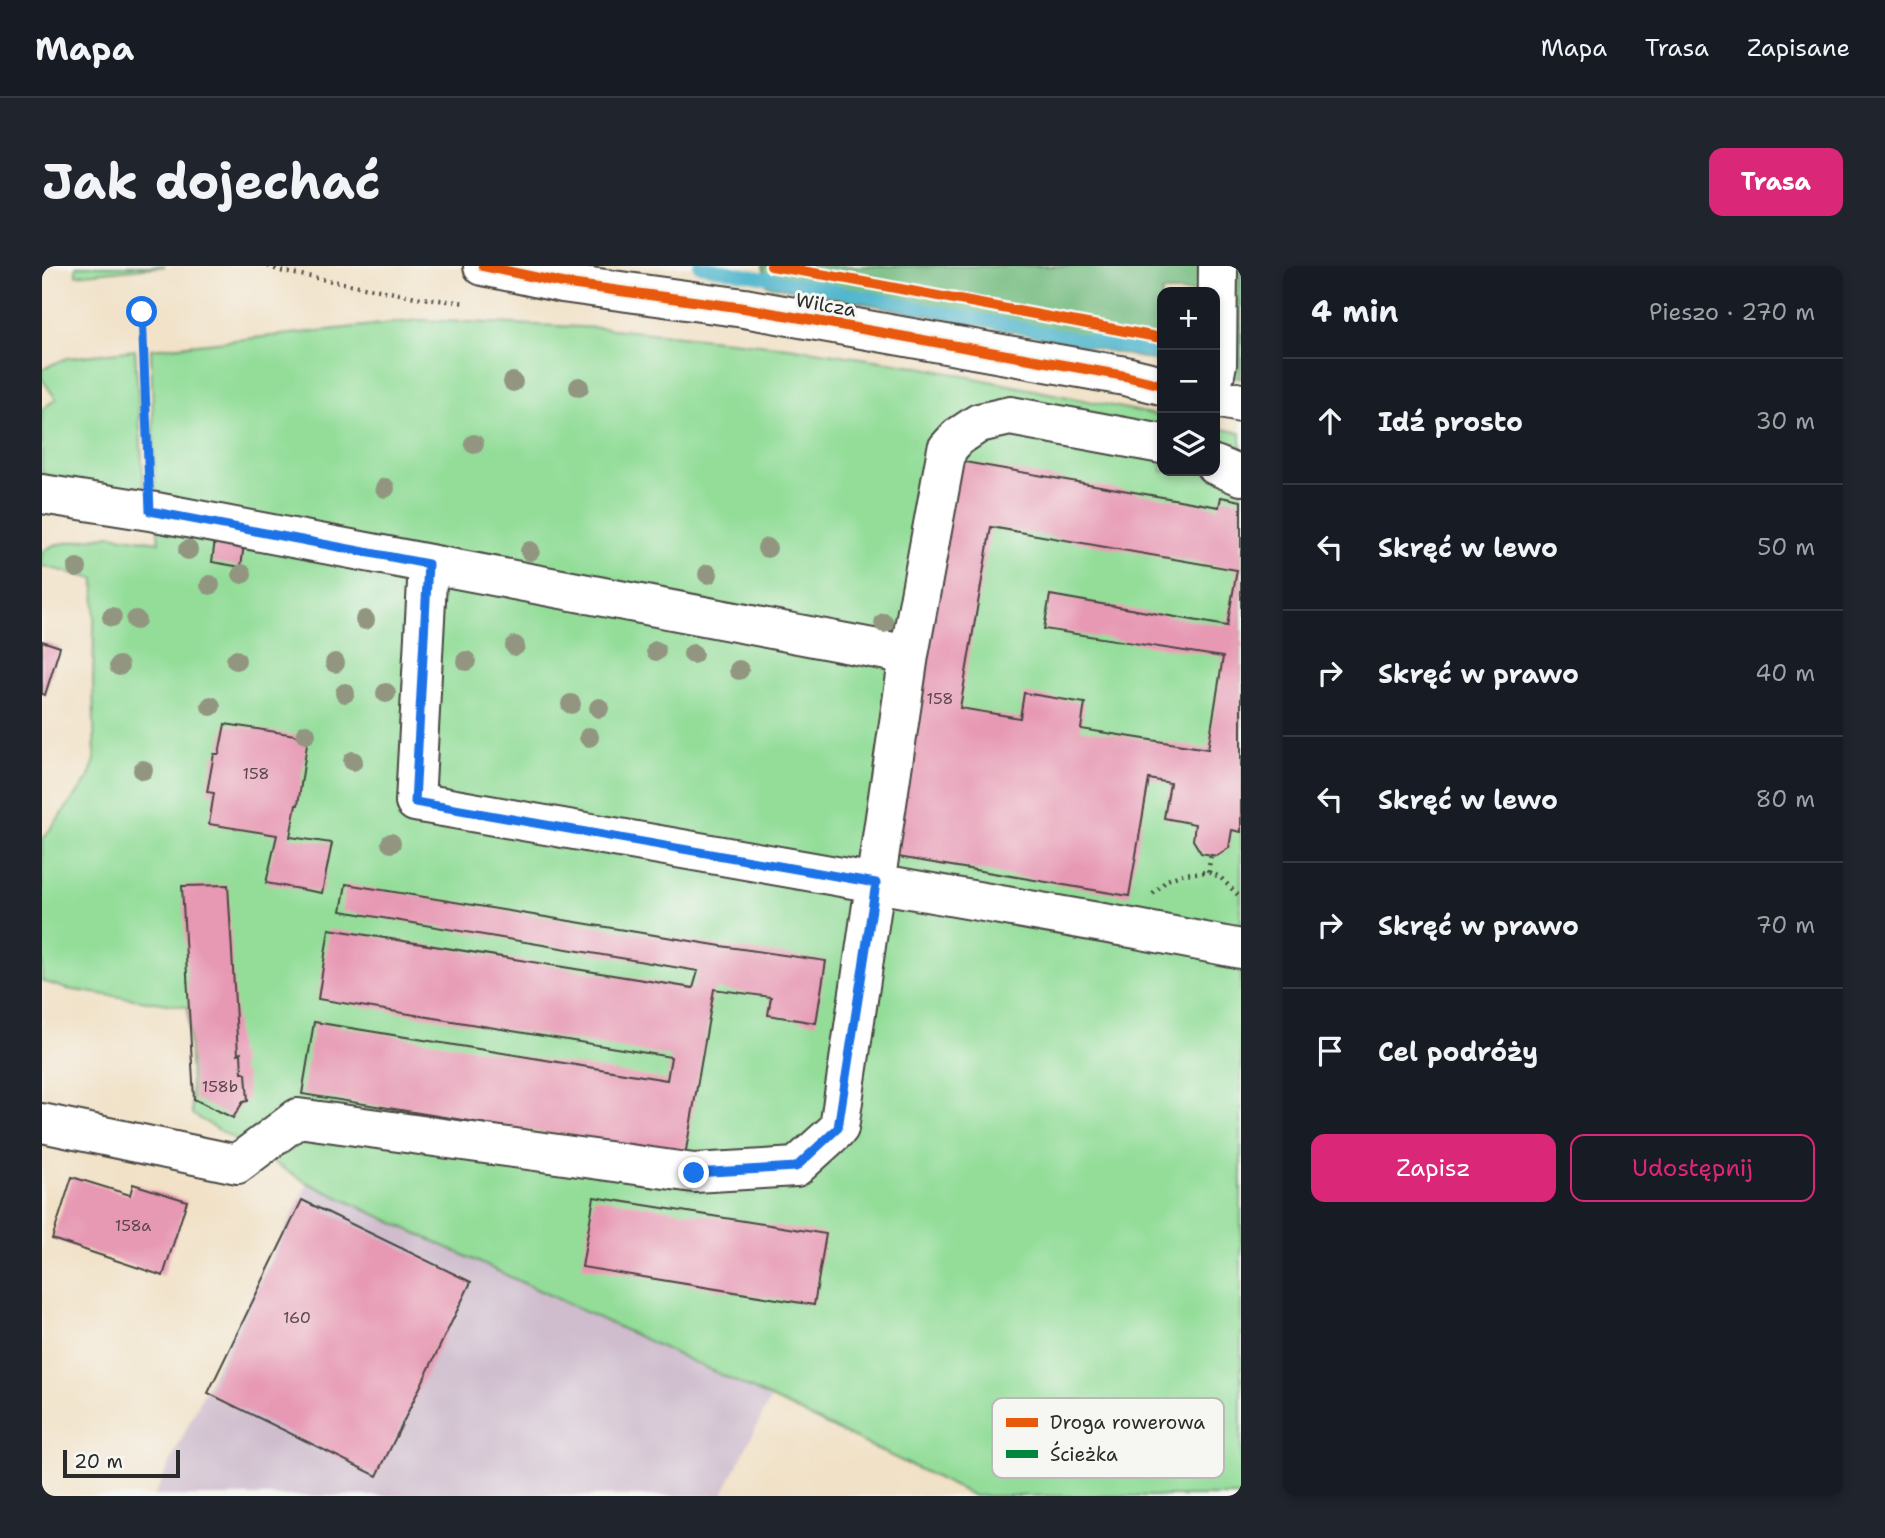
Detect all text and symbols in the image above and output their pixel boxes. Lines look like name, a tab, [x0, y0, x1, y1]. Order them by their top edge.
text: Mapa	[35, 26, 134, 71]
text: Mapa	[1541, 32, 1607, 64]
text: Trasa	[1645, 32, 1709, 64]
text: Zapisane	[1747, 32, 1850, 64]
button: Trasa	[1709, 148, 1843, 216]
text: Jak dojechać	[42, 149, 381, 215]
street label: Wilcza	[794, 287, 858, 323]
map controls	[1157, 287, 1220, 476]
button: +	[1157, 287, 1220, 350]
text: 4 min	[1311, 291, 1398, 332]
route start	[126, 296, 157, 327]
text: Pieszo · 270 m	[1649, 297, 1815, 327]
button: −	[1157, 350, 1220, 413]
icon: ahead	[1311, 402, 1349, 440]
text: Idź prosto	[1378, 404, 1523, 439]
text: 30 m	[1756, 406, 1815, 436]
button: layers	[1157, 413, 1220, 476]
icon: left	[1311, 528, 1349, 566]
text: Skręć w lewo	[1378, 530, 1558, 565]
text: 50 m	[1757, 532, 1815, 562]
icon: right	[1311, 654, 1349, 692]
text: Skręć w prawo	[1378, 656, 1579, 691]
text: 40 m	[1755, 658, 1815, 688]
house number: 158	[926, 688, 954, 709]
house number: 158	[242, 763, 270, 784]
icon: left	[1311, 780, 1349, 818]
text: Skręć w lewo	[1378, 782, 1558, 817]
text: 80 m	[1756, 784, 1815, 814]
icon: right	[1311, 906, 1349, 944]
text: Skręć w prawo	[1378, 908, 1579, 943]
text: 70 m	[1756, 910, 1815, 940]
icon: arrive	[1311, 1032, 1349, 1070]
text: Cel podróży	[1378, 1034, 1538, 1069]
house number: 158b	[202, 1076, 238, 1097]
button: Zapisz	[1311, 1134, 1556, 1202]
button: Udostępnij	[1570, 1134, 1815, 1202]
route end	[678, 1157, 709, 1188]
house number: 158a	[115, 1215, 151, 1236]
house number: 160	[283, 1307, 311, 1328]
legend	[992, 1398, 1224, 1478]
text: Droga rowerowa	[1050, 1410, 1205, 1435]
text: Ścieżka	[1050, 1441, 1118, 1467]
scale bar	[63, 1447, 180, 1479]
text: 20 m	[74, 1449, 123, 1474]

